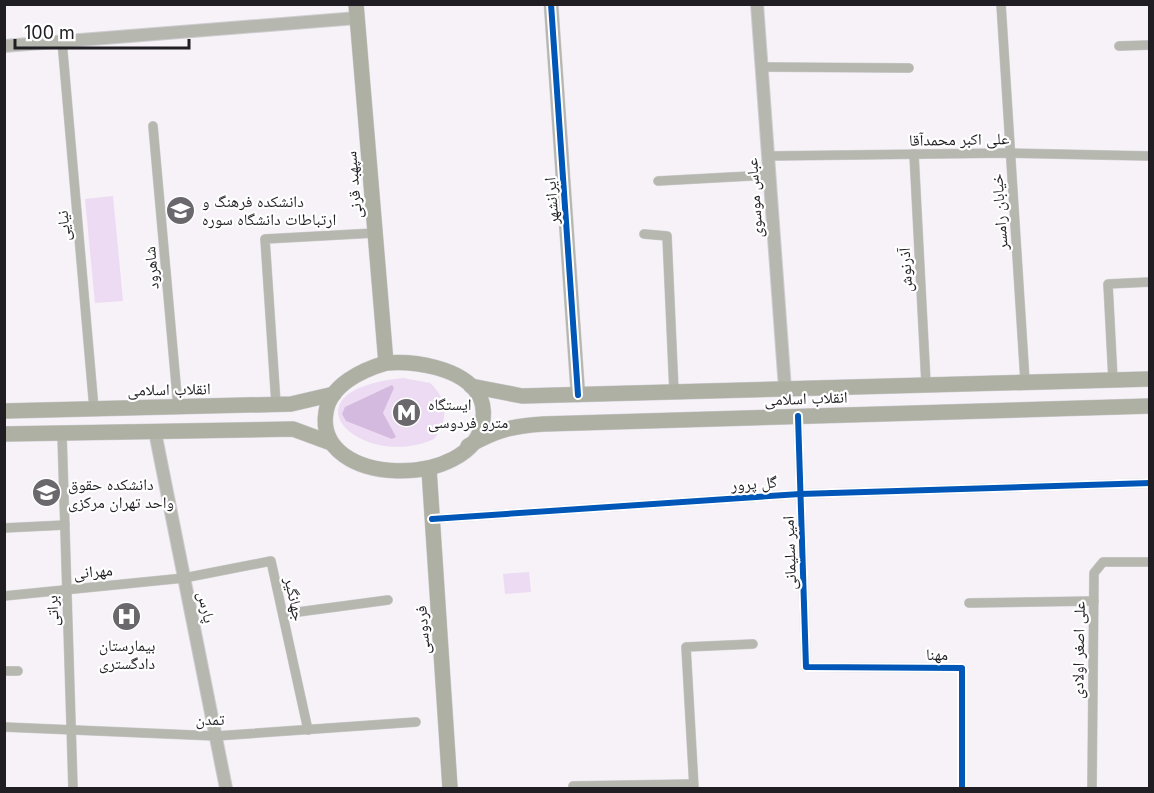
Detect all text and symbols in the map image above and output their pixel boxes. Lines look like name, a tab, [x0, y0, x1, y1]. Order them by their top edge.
scale bar	[15, 12, 189, 50]
text: 100 m	[24, 22, 75, 43]
street label: علی اکبر محمدآقا	[909, 128, 1009, 151]
street label: سپهبد قرنی	[340, 150, 367, 220]
street label: عباس موسوی	[741, 157, 768, 239]
street label: خیابان رامسر	[986, 173, 1013, 252]
street label: ایرانشهر	[539, 177, 563, 226]
place label: دانشکده فرهنگ و ارتباطات دانشگاه سوره	[202, 191, 336, 229]
school or university icon: دانشکده فرهنگ و ارتباطات دانشگاه سوره	[165, 194, 197, 226]
street label: نیایی	[52, 210, 75, 242]
street label: شاهرود	[139, 246, 163, 290]
street label: آذرنوش	[894, 246, 917, 293]
street label: انقلاب اسلامی	[127, 378, 211, 401]
street label: انقلاب اسلامی	[764, 387, 848, 410]
place label: ایستگاه مترو فردوسی	[428, 394, 508, 433]
metro station icon: ایستگاه مترو فردوسی	[391, 397, 423, 429]
street label: گل پرور	[729, 471, 778, 496]
place label: دانشکده حقوق واحد تهران مرکزی	[68, 474, 174, 513]
school or university icon: دانشکده حقوق واحد تهران مرکزی	[31, 477, 63, 509]
street label: امیر سلیمانی	[778, 516, 801, 590]
street label: مهرانی	[73, 559, 113, 584]
street label: جهانگیر	[280, 574, 309, 623]
street label: پارس	[193, 589, 220, 625]
street label: براتی	[41, 595, 64, 627]
hospital icon: بیمارستان دادگستری	[111, 601, 143, 633]
street label: علی اصغر اولادی	[1067, 601, 1090, 699]
street label: فردوسی	[410, 605, 435, 655]
place label: بیمارستان دادگستری	[99, 635, 155, 674]
street label: مهنا	[926, 644, 948, 664]
street label: تمدن	[195, 709, 225, 730]

